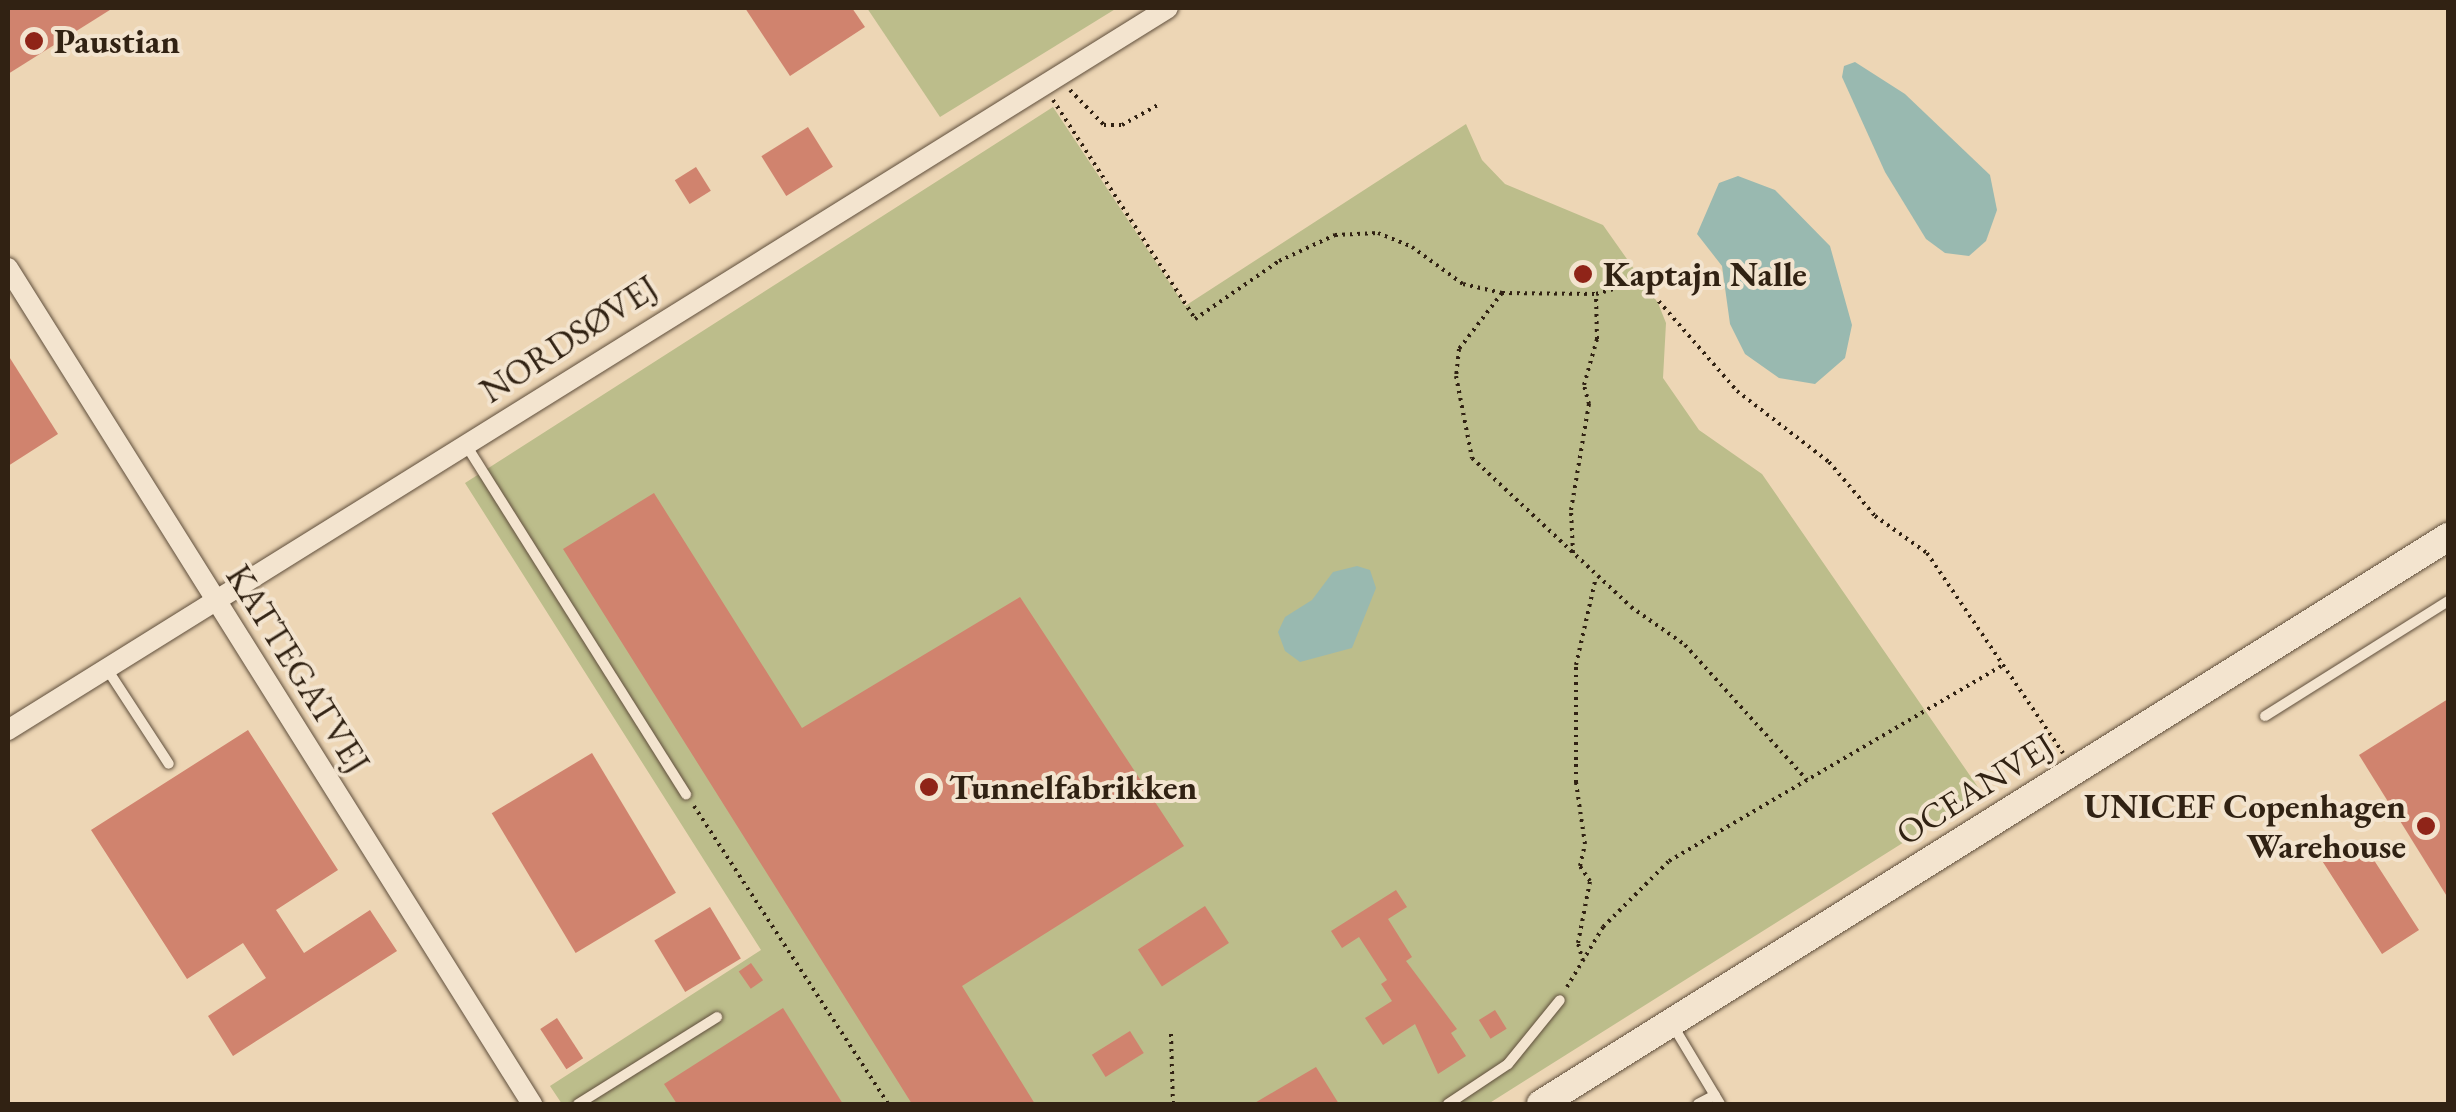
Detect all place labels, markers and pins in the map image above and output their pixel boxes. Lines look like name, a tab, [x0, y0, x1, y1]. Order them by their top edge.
place label: Paustian	[54, 20, 180, 62]
marker: Paustian	[23, 30, 45, 52]
place label: Kaptajn Nalle	[1603, 253, 1807, 295]
marker: Kaptajn Nalle	[1572, 263, 1594, 285]
place label: Tunnelfabrikken	[949, 766, 1197, 808]
marker: Tunnelfabrikken	[918, 776, 940, 798]
place label: UNICEF Copenhagen Warehouse	[2084, 785, 2406, 867]
marker: UNICEF Copenhagen Warehouse	[2415, 815, 2437, 837]

